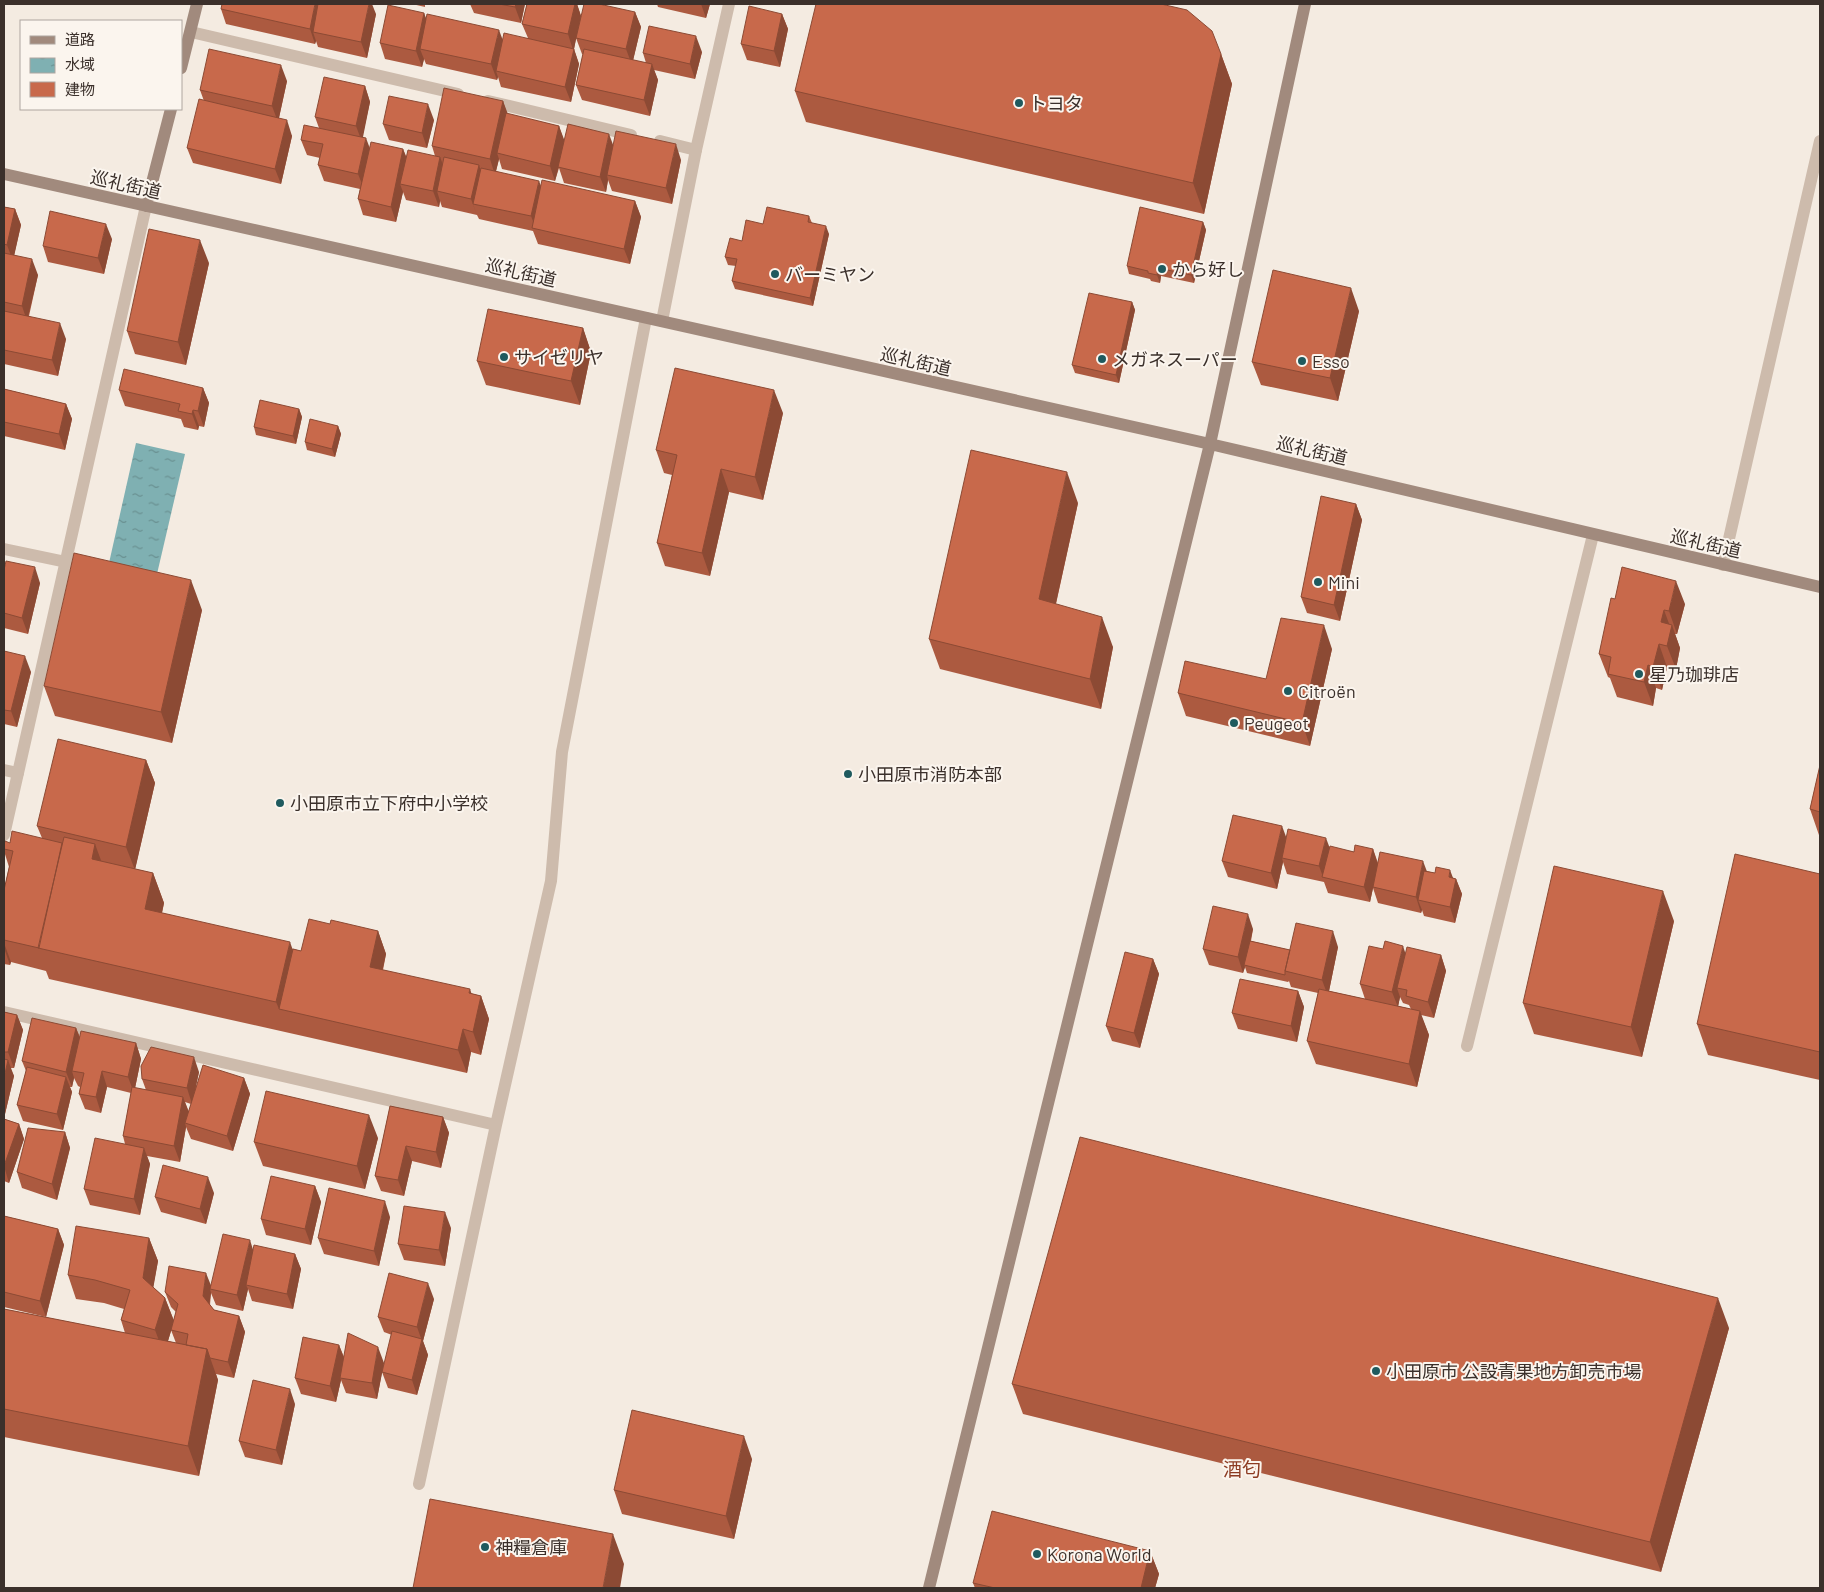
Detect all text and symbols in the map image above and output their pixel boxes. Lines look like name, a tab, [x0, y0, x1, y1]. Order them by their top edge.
legend	[20, 20, 182, 110]
text: 道路	[65, 30, 95, 48]
text: 水域	[65, 55, 95, 73]
text: 建物	[65, 80, 95, 98]
place label: トヨタ	[1029, 92, 1083, 114]
marker: トヨタ	[1013, 97, 1025, 109]
street label: 巡礼街道	[88, 165, 164, 203]
street label: 巡礼街道	[483, 253, 559, 291]
place label: から好し	[1172, 258, 1244, 280]
place label: バーミヤン	[785, 263, 875, 285]
marker: から好し	[1156, 263, 1168, 275]
marker: バーミヤン	[769, 268, 781, 280]
street label: 巡礼街道	[878, 342, 954, 380]
place label: サイゼリヤ	[514, 346, 604, 368]
place label: メガネスーパー	[1112, 348, 1238, 370]
place label: Esso	[1312, 350, 1350, 372]
marker: サイゼリヤ	[498, 351, 510, 363]
marker: メガネスーパー	[1096, 353, 1108, 365]
marker: Esso	[1296, 355, 1308, 367]
street label: 巡礼街道	[1274, 431, 1350, 469]
street label: 巡礼街道	[1668, 524, 1744, 562]
place label: Mini	[1328, 571, 1360, 593]
marker: Mini	[1312, 576, 1324, 588]
place label: 星乃珈琲店	[1649, 663, 1739, 685]
marker: 星乃珈琲店	[1633, 668, 1645, 680]
place label: Citroën	[1298, 680, 1356, 702]
marker: Citroën	[1282, 685, 1294, 697]
place label: Peugeot	[1244, 712, 1309, 734]
marker: Peugeot	[1228, 717, 1240, 729]
place label: 小田原市消防本部	[858, 763, 1002, 785]
marker: 小田原市消防本部	[842, 768, 854, 780]
place label: 小田原市立下府中小学校	[290, 792, 488, 814]
marker: 小田原市立下府中小学校	[274, 797, 286, 809]
place label: 小田原市 公設青果地方卸売市場	[1386, 1360, 1642, 1382]
marker: 小田原市 公設青果地方卸売市場	[1370, 1365, 1382, 1377]
district label: 酒匂	[1223, 1457, 1261, 1480]
place label: 神糧倉庫	[495, 1536, 567, 1558]
marker: 神糧倉庫	[479, 1541, 491, 1553]
place label: Korona World	[1047, 1543, 1152, 1565]
marker: Korona World	[1031, 1548, 1043, 1560]

